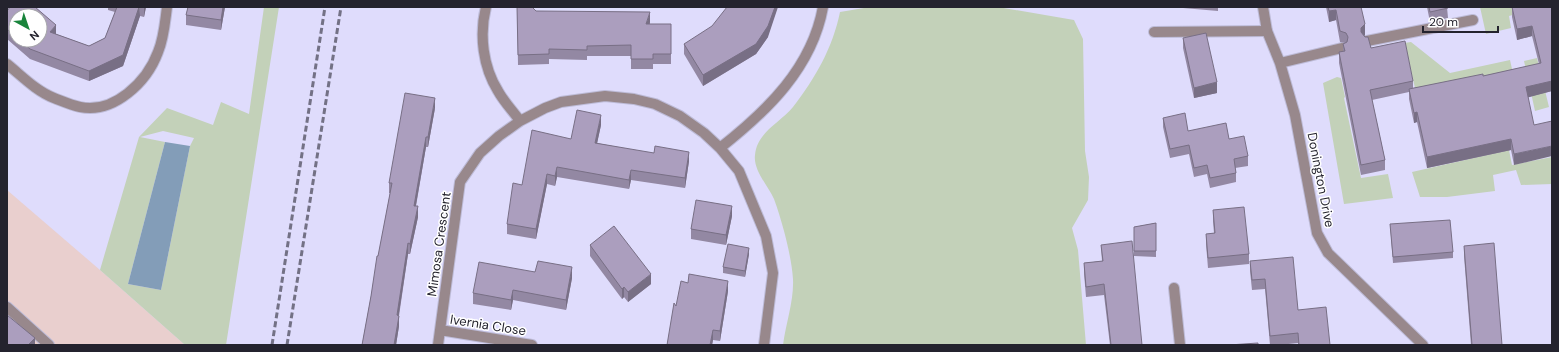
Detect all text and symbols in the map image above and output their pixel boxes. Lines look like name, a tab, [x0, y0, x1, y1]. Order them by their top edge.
north arrow	[8, 8, 48, 48]
scale bar	[1423, 8, 1498, 34]
text: 20 m	[1429, 14, 1458, 30]
text: N	[27, 28, 42, 44]
street label: Donington Drive	[1303, 131, 1339, 229]
street label: Mimosa Crescent	[423, 191, 455, 297]
street label: Ivernia Close	[449, 311, 527, 339]

